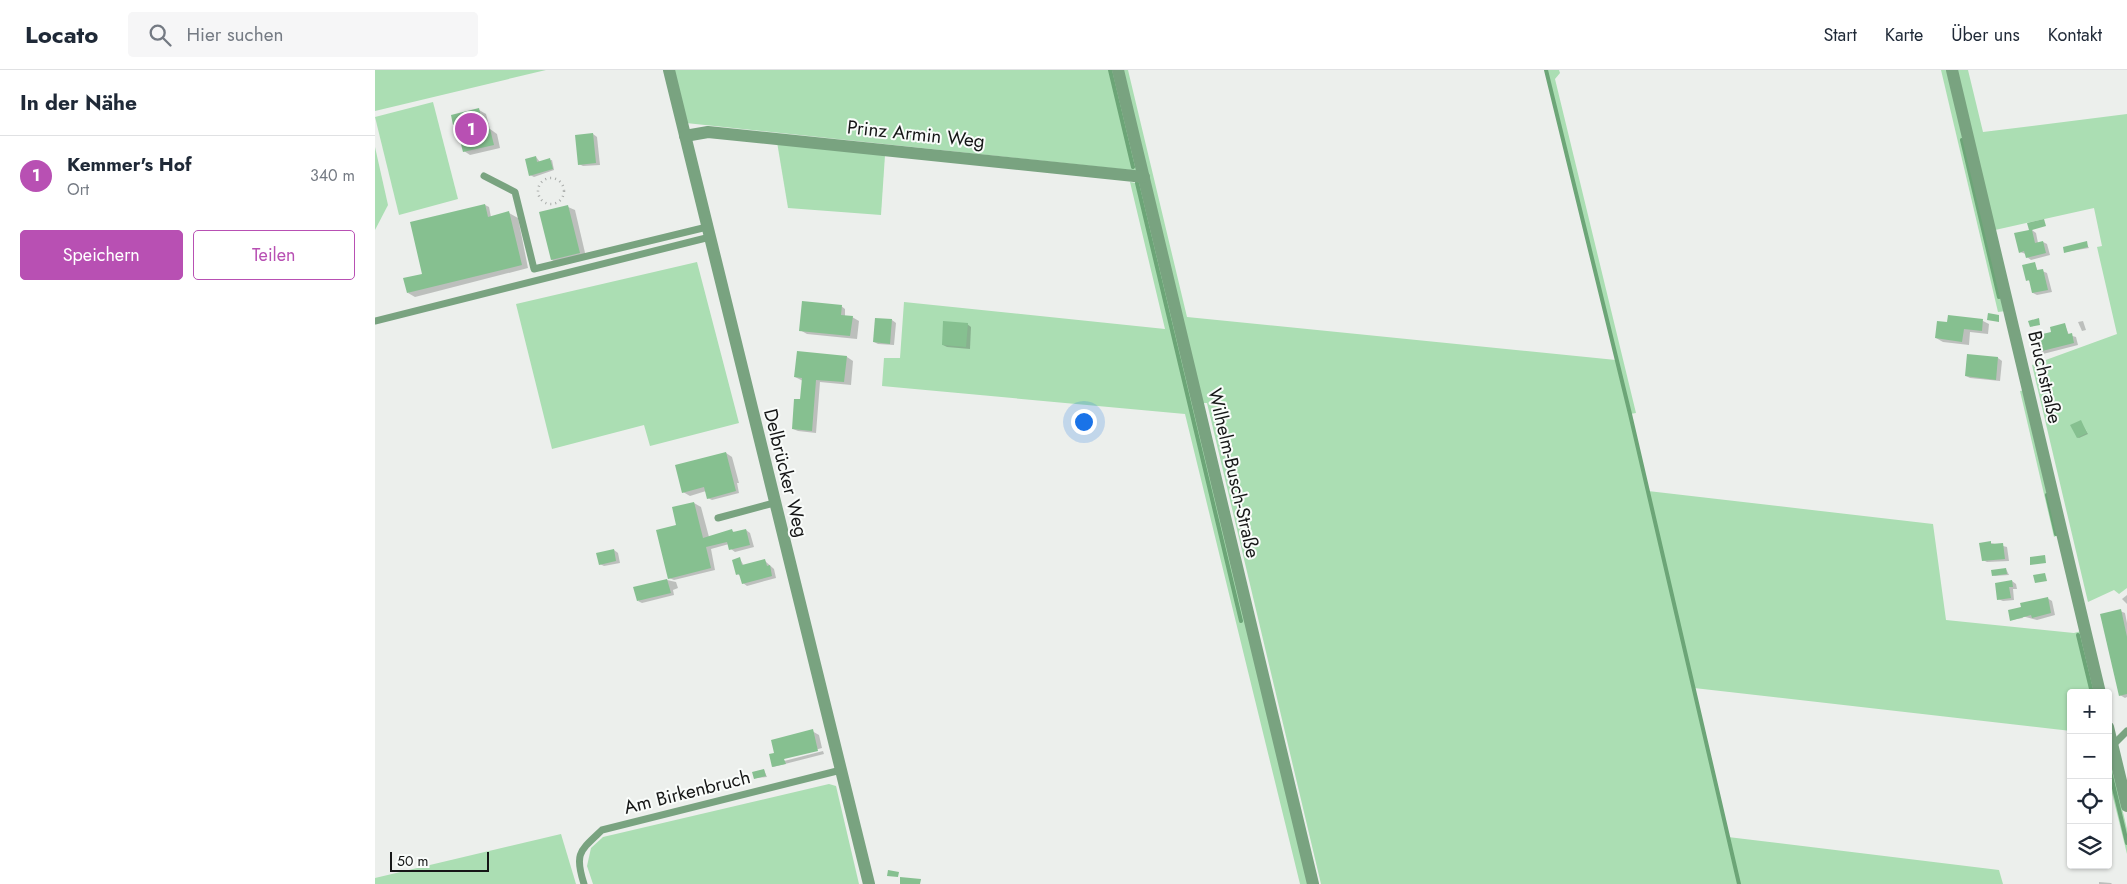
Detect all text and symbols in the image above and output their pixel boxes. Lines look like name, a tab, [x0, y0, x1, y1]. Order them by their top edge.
search box	[128, 12, 478, 57]
text: Locato	[25, 17, 98, 52]
icon: search	[146, 21, 174, 49]
text: Hier suchen	[186, 21, 283, 48]
text: Start	[1823, 22, 1857, 48]
text: Karte	[1885, 22, 1923, 48]
text: Über uns	[1951, 22, 2020, 48]
text: Kontakt	[2048, 22, 2102, 48]
text: In der Nähe	[20, 88, 137, 118]
pin: 1	[455, 110, 487, 148]
street label: Prinz Armin Weg	[846, 113, 986, 155]
text: Kemmer's Hof	[67, 151, 191, 178]
text: 1	[32, 164, 40, 187]
text: 340 m	[310, 164, 355, 187]
text: Ort	[67, 178, 89, 201]
button: Speichern	[20, 230, 183, 280]
button: Teilen	[193, 230, 355, 280]
street label: Bruchstraße	[2021, 328, 2069, 426]
street label: Wilhelm-Busch-Straße	[1201, 385, 1267, 561]
street label: Delbrücker Weg	[757, 406, 815, 540]
your location	[1071, 409, 1097, 435]
map controls	[2067, 689, 2112, 869]
button: +	[2067, 689, 2112, 734]
button: −	[2067, 734, 2112, 779]
street label: Am Birkenbruch	[621, 763, 753, 821]
button: locate	[2067, 779, 2112, 824]
button: layers	[2067, 824, 2112, 869]
scale bar	[390, 849, 489, 872]
text: 50 m	[397, 851, 428, 871]

